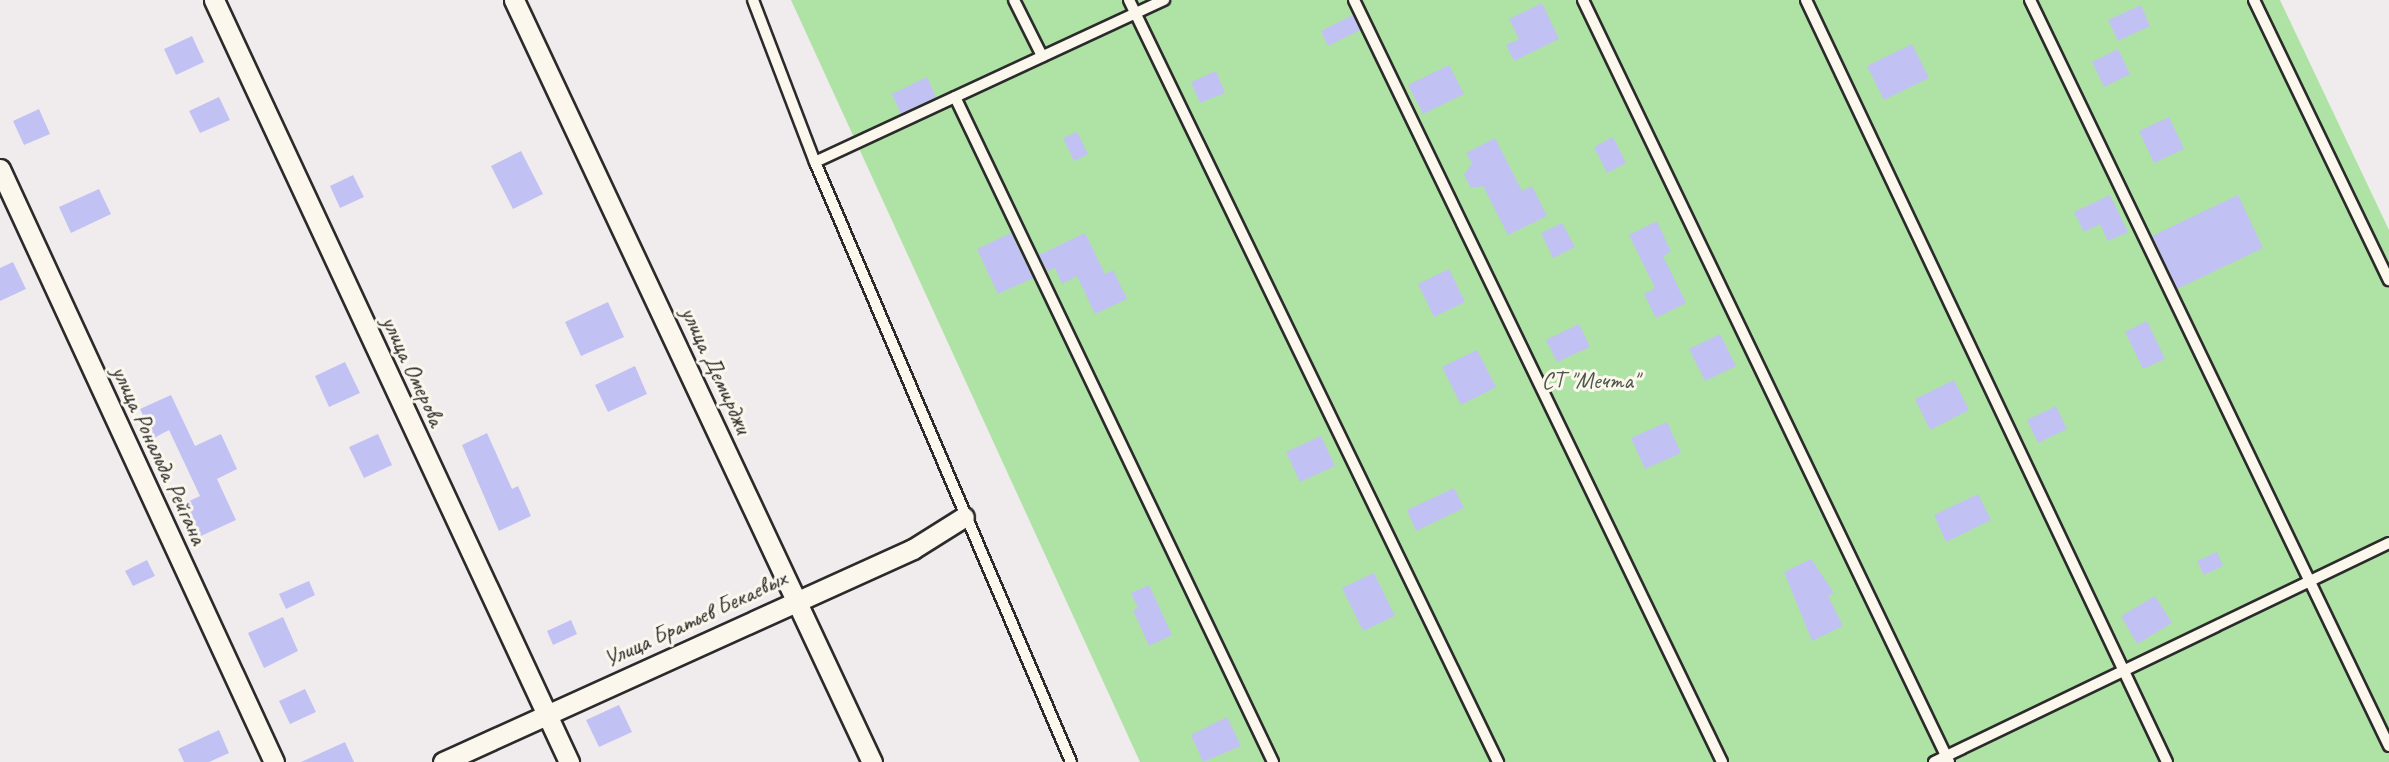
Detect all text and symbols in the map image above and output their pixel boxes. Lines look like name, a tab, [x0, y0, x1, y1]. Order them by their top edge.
street label: улица Демирджи	[674, 301, 758, 439]
street label: улица Омерова	[375, 311, 451, 431]
street label: улица Рональда Рейгана	[105, 361, 213, 549]
park label: СТ "Мечта"	[1541, 367, 1639, 395]
street label: Улица Братьев Бекаевых	[597, 563, 793, 675]

